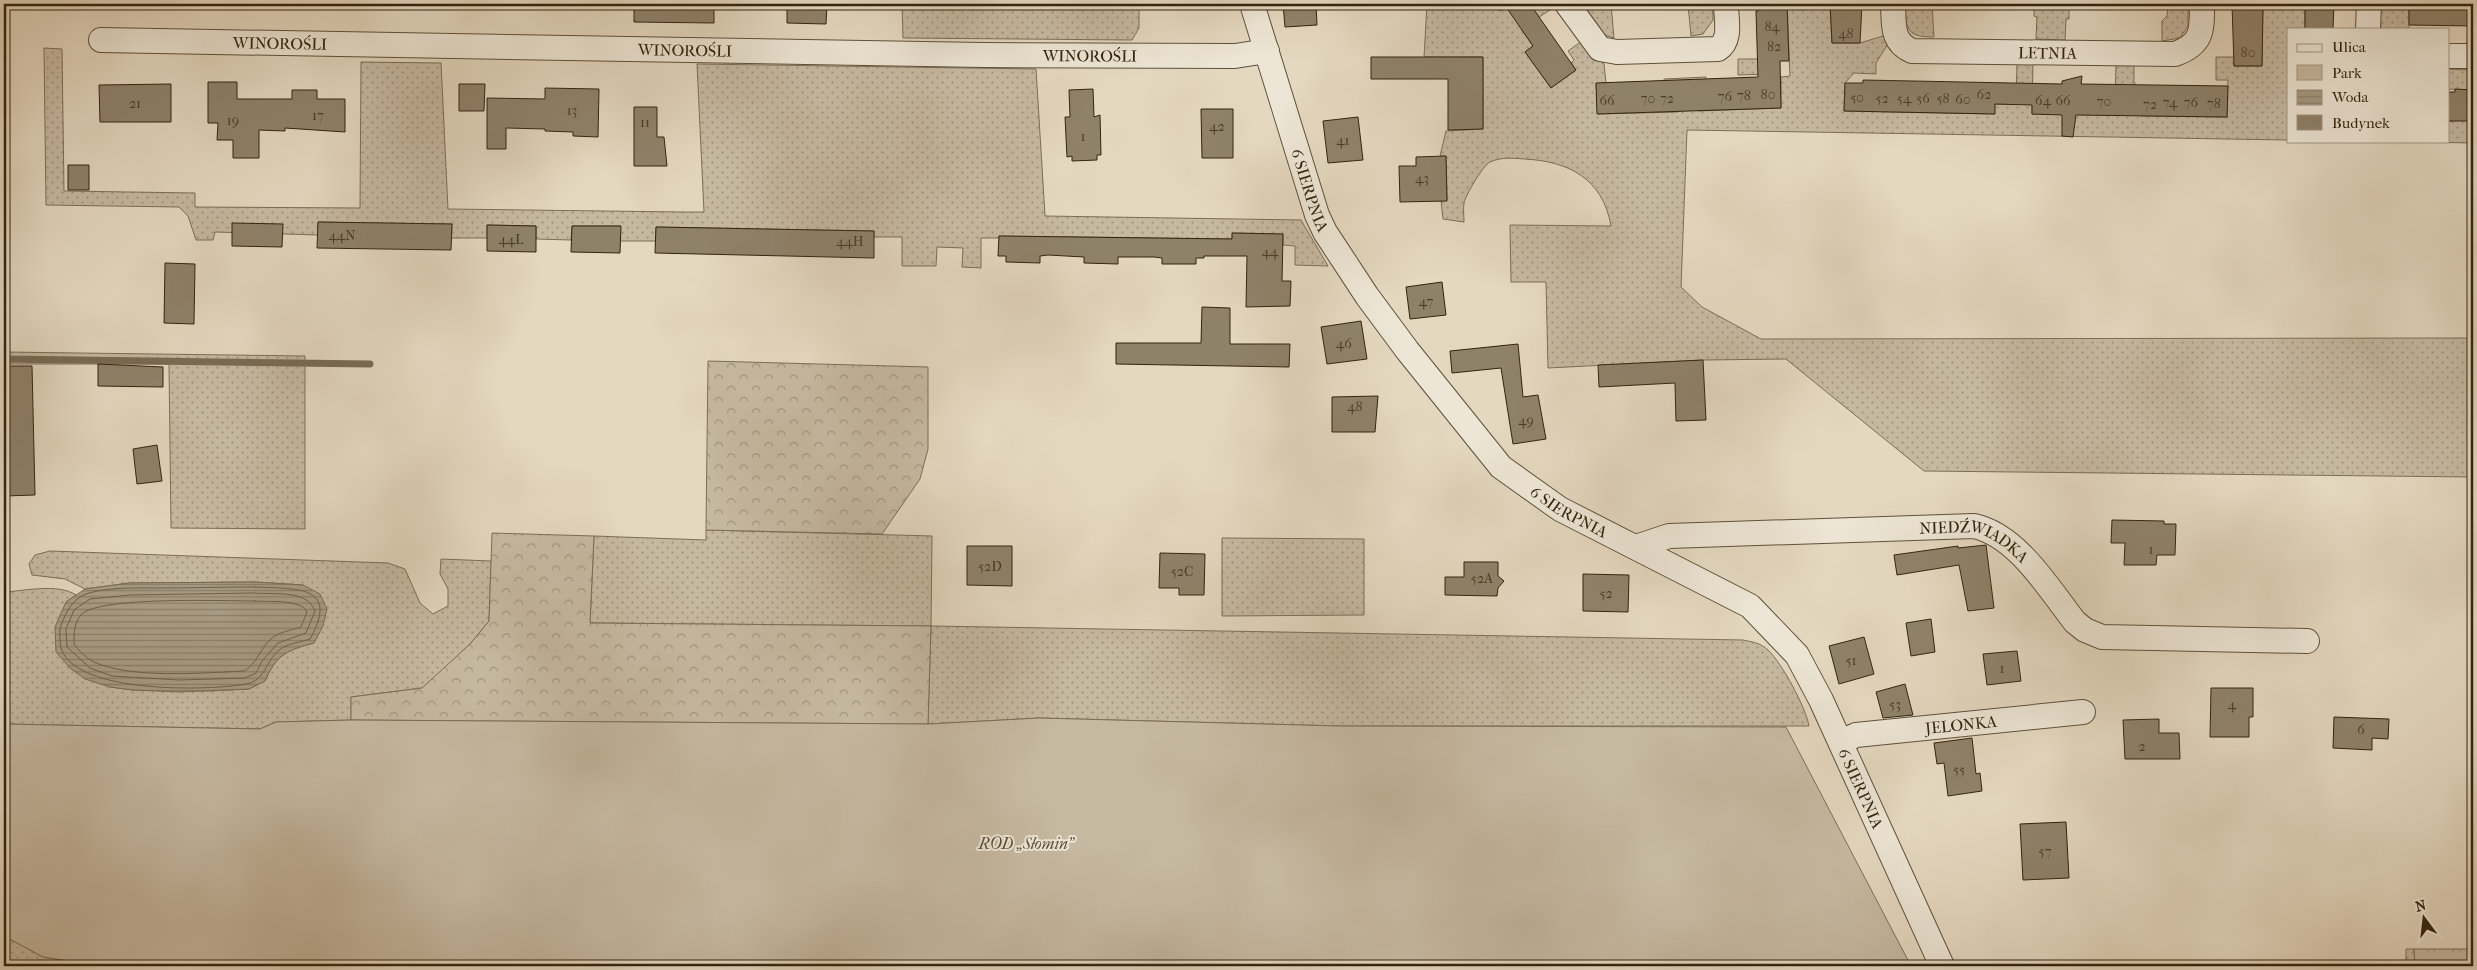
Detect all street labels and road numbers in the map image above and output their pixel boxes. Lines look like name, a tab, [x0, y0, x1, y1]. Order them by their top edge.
street label: WINOROŚLI	[232, 33, 327, 54]
street label: WINOROŚLI	[637, 40, 732, 61]
street label: LETNIA	[2018, 43, 2078, 63]
street label: WINOROŚLI	[1042, 46, 1137, 66]
street label: 6 SIERPNIA	[1287, 146, 1333, 236]
street label: 6 SIERPNIA	[1527, 482, 1611, 542]
street label: NIEDŹWIADKA	[1919, 516, 2033, 567]
street label: JELONKA	[1922, 712, 1998, 738]
street label: 6 SIERPNIA	[1834, 745, 1887, 832]

